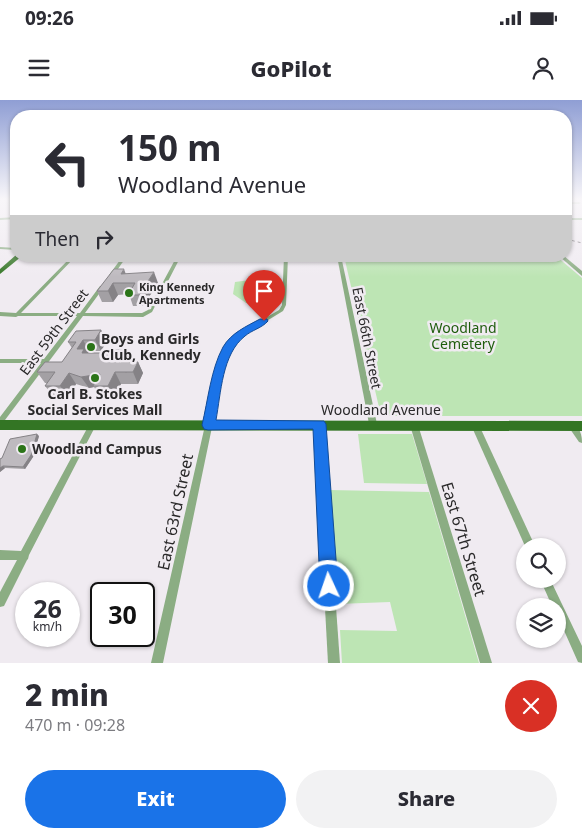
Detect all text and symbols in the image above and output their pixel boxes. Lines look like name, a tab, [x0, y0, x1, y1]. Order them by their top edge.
text: 09:26	[25, 5, 74, 31]
text: GoPilot	[250, 53, 332, 83]
icon: menu	[25, 54, 53, 82]
icon: person	[529, 54, 557, 82]
text: 150 m	[118, 124, 221, 171]
icon: left	[35, 130, 100, 195]
text: Woodland Avenue	[118, 169, 306, 199]
icon: right	[90, 225, 118, 253]
text: Then	[35, 226, 80, 252]
pin	[243, 270, 285, 321]
icon: arrive	[250, 277, 278, 305]
place label: King Kennedy Apartments	[139, 279, 215, 307]
street label: East 59th Street	[15, 285, 92, 379]
street label: East 66th Street	[348, 285, 387, 391]
marker: King Kennedy Apartments	[123, 287, 135, 299]
park label: Woodland Cemetery	[429, 318, 497, 353]
place label: Boys and Girls Club, Kennedy	[101, 329, 201, 364]
marker: Boys and Girls Club, Kennedy	[85, 341, 97, 353]
marker: Carl B. Stokes Social Services Mall	[89, 372, 101, 384]
place label: Carl B. Stokes Social Services Mall	[28, 384, 162, 419]
street label: Woodland Avenue	[321, 400, 441, 419]
place label: Woodland Campus	[32, 439, 162, 458]
marker: Woodland Campus	[16, 443, 28, 455]
street label: East 63rd Street	[152, 451, 198, 572]
street label: East 67th Street	[436, 479, 492, 599]
map controls	[516, 538, 566, 648]
button: search	[516, 538, 566, 588]
position arrow	[302, 559, 354, 611]
speed limit sign: 30	[90, 582, 155, 647]
text: 26	[33, 591, 62, 625]
button: layers	[516, 598, 566, 648]
text: km/h	[33, 618, 62, 635]
text: 2 min	[25, 674, 109, 715]
button: close	[505, 680, 557, 732]
text: 470 m · 09:28	[25, 714, 125, 736]
button: Exit	[25, 770, 286, 828]
button: Share	[296, 770, 557, 828]

